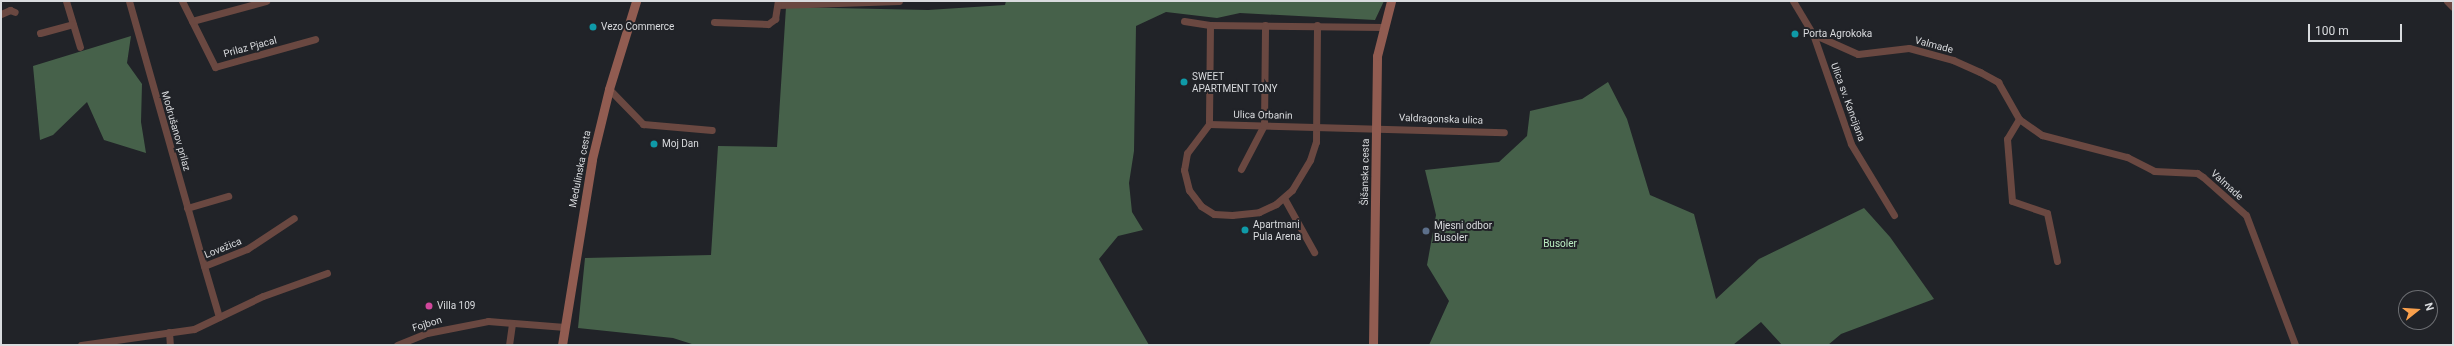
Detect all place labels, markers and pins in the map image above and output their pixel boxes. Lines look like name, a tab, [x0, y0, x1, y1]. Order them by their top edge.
place label: Vezo Commerce	[601, 21, 674, 33]
marker: Vezo Commerce	[588, 22, 598, 32]
place label: Porta Agrokoka	[1803, 28, 1872, 40]
marker: Porta Agrokoka	[1790, 29, 1800, 39]
place label: SWEET APARTMENT TONY	[1192, 70, 1278, 94]
marker: SWEET APARTMENT TONY	[1179, 77, 1189, 87]
place label: Moj Dan	[662, 138, 699, 150]
marker: Moj Dan	[649, 139, 659, 149]
place label: Apartmani Pula Arena	[1253, 218, 1301, 242]
place label: Mjesni odbor Busoler	[1434, 219, 1492, 242]
marker: Apartmani Pula Arena	[1240, 225, 1250, 235]
marker: Mjesni odbor Busoler	[1421, 226, 1431, 236]
place label: Villa 109	[437, 300, 475, 312]
marker: Villa 109	[424, 301, 434, 311]

